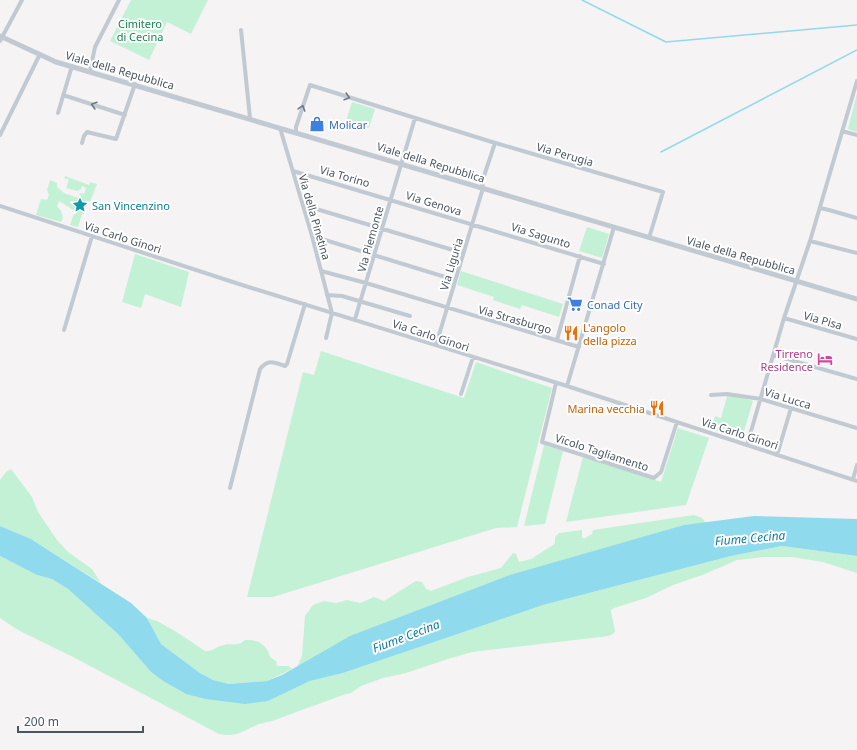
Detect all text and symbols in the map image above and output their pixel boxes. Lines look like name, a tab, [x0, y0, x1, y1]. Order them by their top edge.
park label: Cimitero di Cecina	[117, 16, 163, 44]
street label: Viale della Repubblica	[64, 47, 176, 93]
one-way arrow	[344, 92, 351, 100]
one-way arrow	[91, 101, 98, 110]
one-way arrow	[297, 105, 306, 112]
shop icon: Molicar	[308, 115, 326, 133]
place label: Molicar	[329, 117, 368, 132]
street label: Viale della Repubblica	[375, 138, 487, 186]
street label: Via Perugia	[535, 139, 595, 169]
street label: Via Torino	[318, 162, 372, 190]
street label: Via della Pinetina	[296, 172, 334, 262]
street label: Via Genova	[404, 187, 464, 219]
place icon: San Vincenzino	[71, 196, 89, 214]
place label: San Vincenzino	[92, 198, 170, 213]
street label: Via Piemonte	[353, 204, 387, 274]
street label: Via Carlo Ginori	[83, 217, 163, 257]
street label: Via Sagunto	[509, 219, 573, 251]
street label: Viale della Repubblica	[685, 232, 797, 278]
street label: Via Liguria	[436, 236, 466, 292]
supermarket icon: Conad City	[566, 295, 584, 313]
place label: Conad City	[587, 297, 643, 312]
street label: Via Strasburgo	[477, 301, 554, 337]
street label: Via Pisa	[802, 307, 844, 333]
street label: Via Carlo Ginori	[391, 315, 471, 355]
place label: L'angolo della pizza	[583, 320, 637, 348]
restaurant icon: L'angolo della pizza	[562, 324, 580, 342]
place label: Tirreno Residence	[761, 346, 813, 374]
hotel icon: Tirreno Residence	[816, 350, 834, 368]
street label: Via Lucca	[763, 384, 813, 412]
restaurant icon: Marina vecchia	[648, 399, 666, 417]
place label: Marina vecchia	[567, 401, 645, 416]
street label: Via Carlo Ginori	[700, 413, 780, 453]
street label: Vicolo Tagliamento	[553, 430, 651, 474]
water label: Fiume Cecina	[714, 526, 786, 550]
water label: Fiume Cecina	[370, 615, 442, 657]
scale bar	[18, 708, 143, 734]
text: 200 m	[24, 713, 59, 730]

